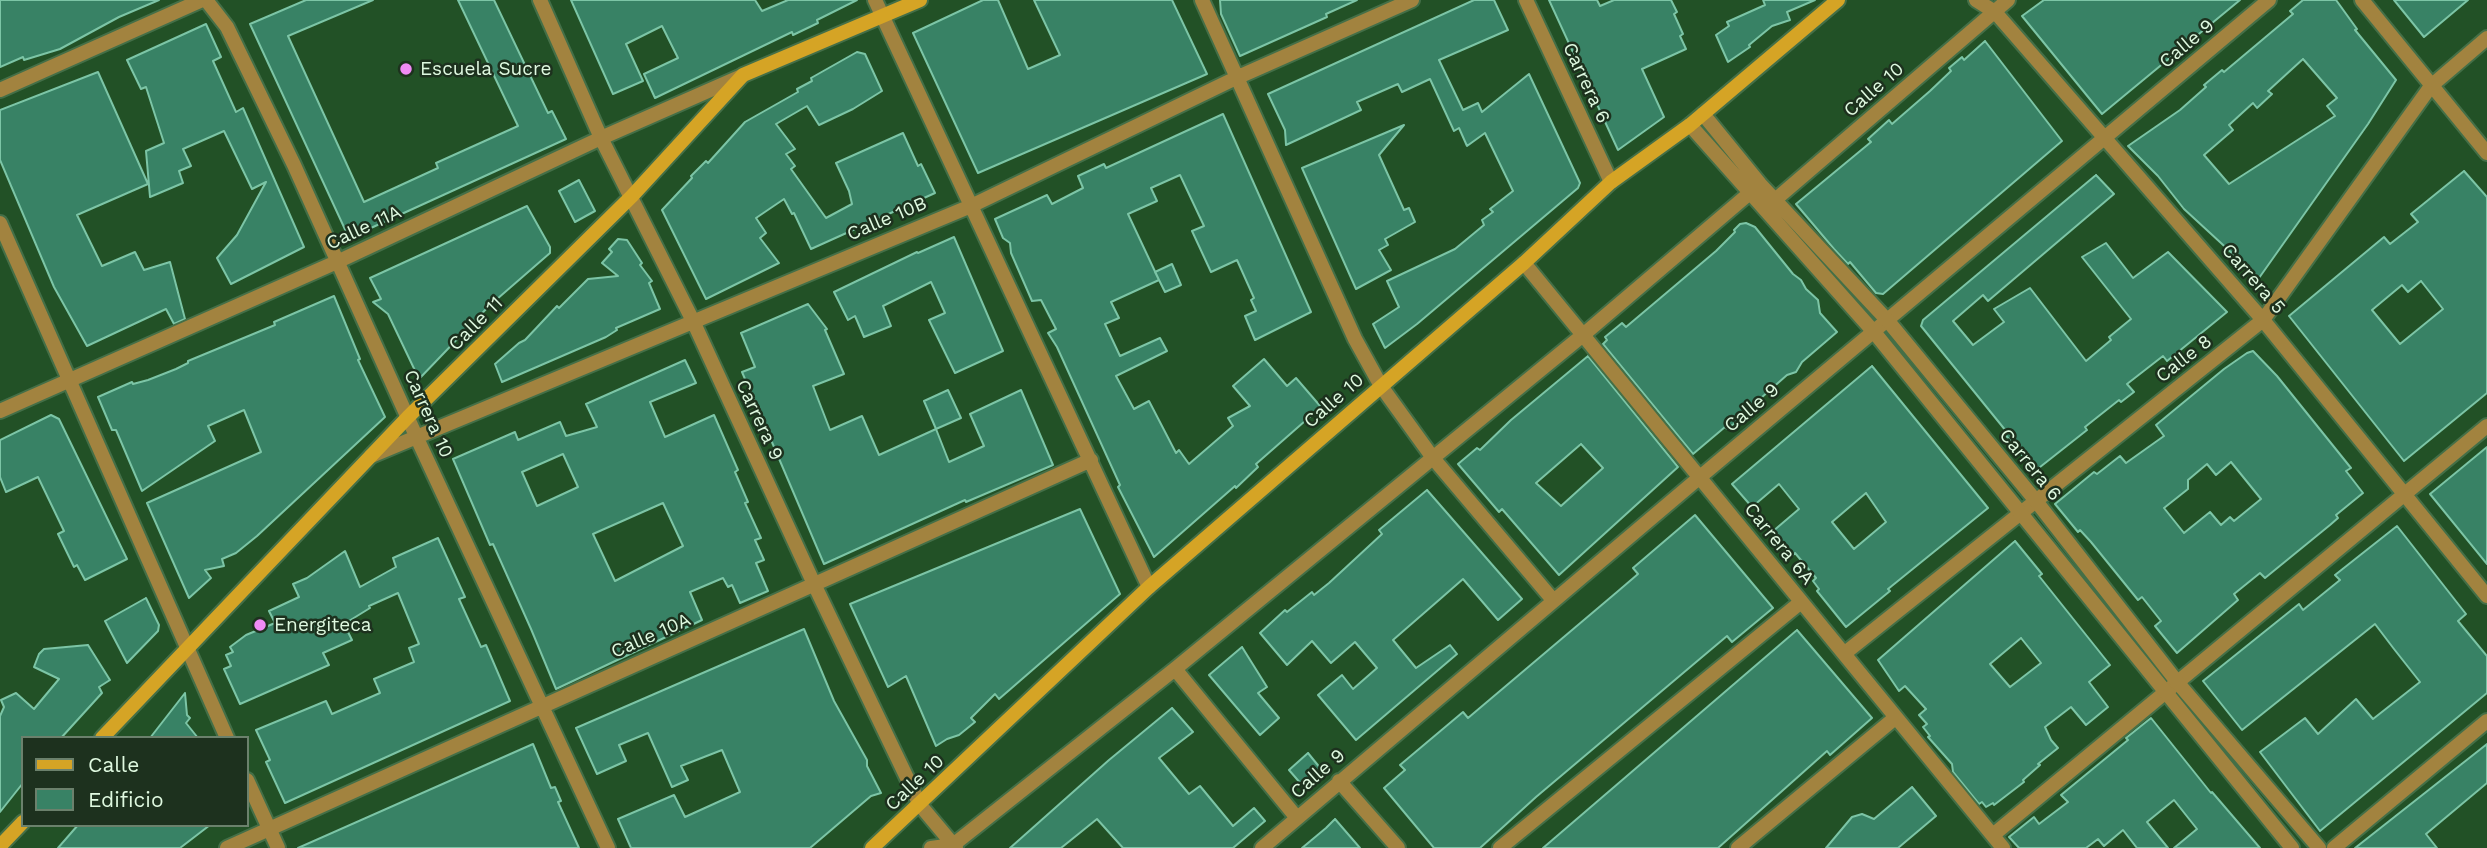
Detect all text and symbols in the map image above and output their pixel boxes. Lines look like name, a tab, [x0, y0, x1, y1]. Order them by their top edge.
street label: Calle 9	[2155, 15, 2219, 73]
street label: Carrera 6	[1557, 39, 1615, 127]
place label: Escuela Sucre	[420, 58, 551, 80]
street label: Calle 10	[1839, 58, 1909, 122]
marker: Escuela Sucre	[398, 61, 414, 77]
street label: Calle 10B	[844, 192, 930, 246]
street label: Calle 11A	[323, 201, 405, 255]
street label: Carrera 5	[2216, 239, 2290, 319]
street label: Calle 11	[444, 292, 508, 356]
street label: Calle 8	[2152, 330, 2216, 388]
street label: Carrera 10	[398, 366, 458, 462]
street label: Calle 10	[1299, 369, 1369, 433]
street label: Carrera 9	[730, 376, 788, 464]
street label: Calle 9	[1720, 379, 1784, 437]
street label: Carrera 6	[1994, 424, 2066, 506]
street label: Carrera 6A	[1739, 498, 1819, 590]
street label: Calle 10A	[608, 608, 694, 664]
place label: Energiteca	[274, 614, 372, 636]
marker: Energiteca	[252, 617, 268, 633]
legend	[21, 736, 248, 827]
street label: Calle 9	[1286, 744, 1350, 804]
street label: Calle 10	[881, 750, 949, 816]
text: Calle	[88, 752, 139, 777]
text: Edificio	[88, 787, 164, 812]

